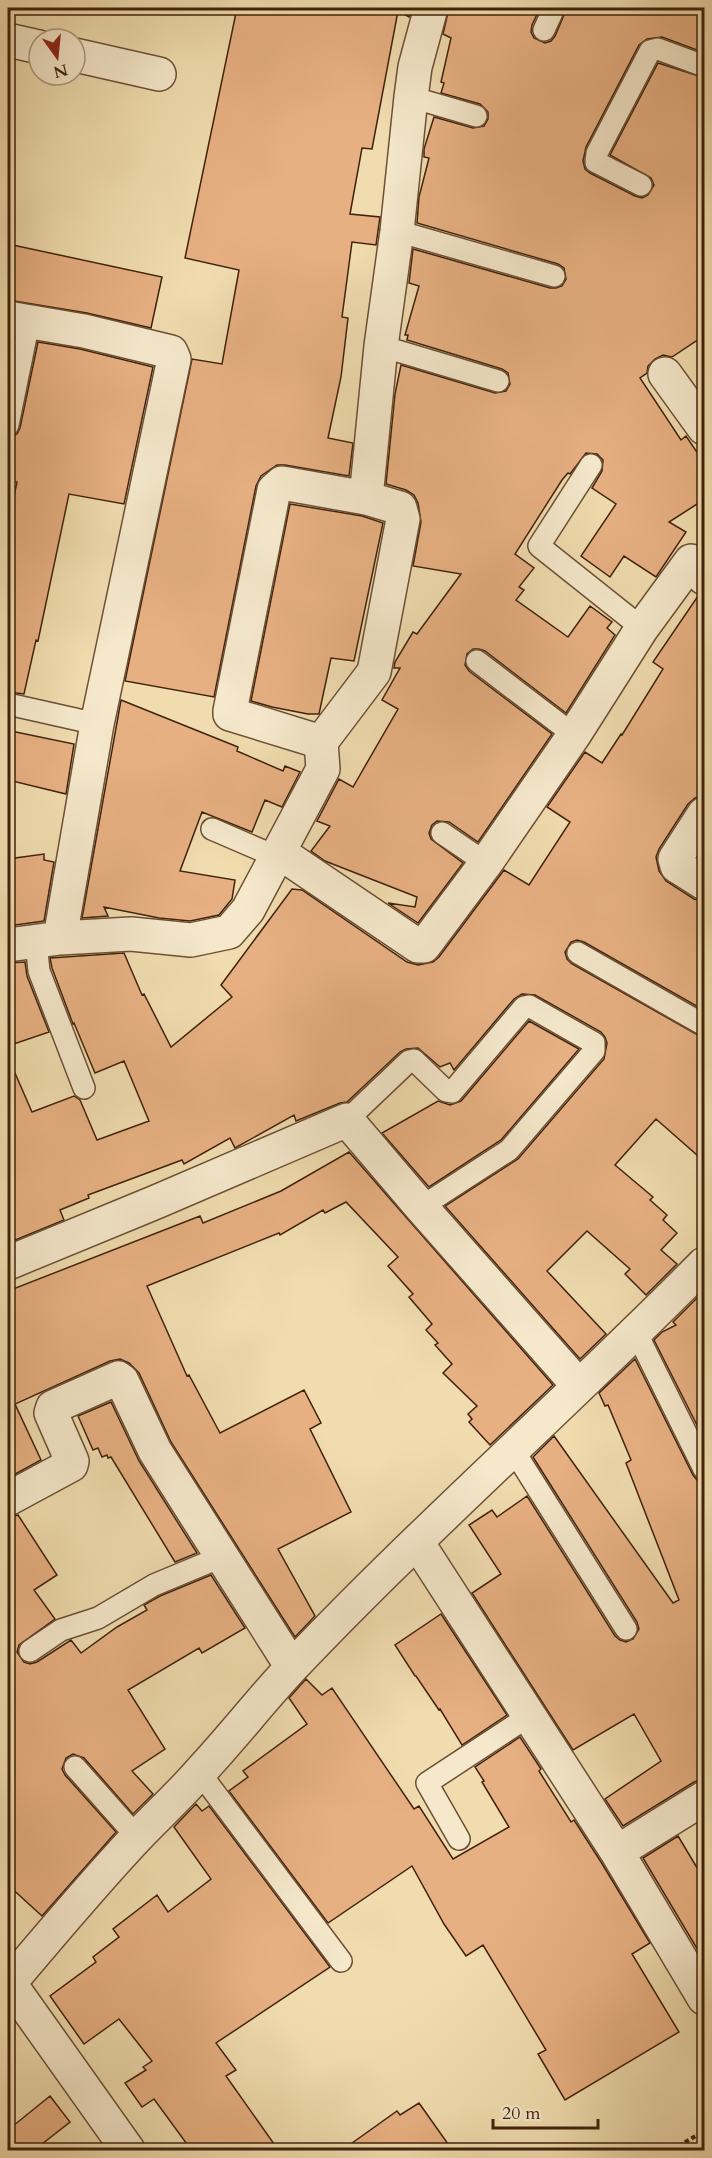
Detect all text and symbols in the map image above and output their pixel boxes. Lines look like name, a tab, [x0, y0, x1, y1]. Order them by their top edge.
north arrow	[27, 27, 87, 87]
text: N	[51, 58, 70, 83]
scale bar	[493, 2092, 598, 2130]
text: 20 m	[502, 2101, 541, 2126]

